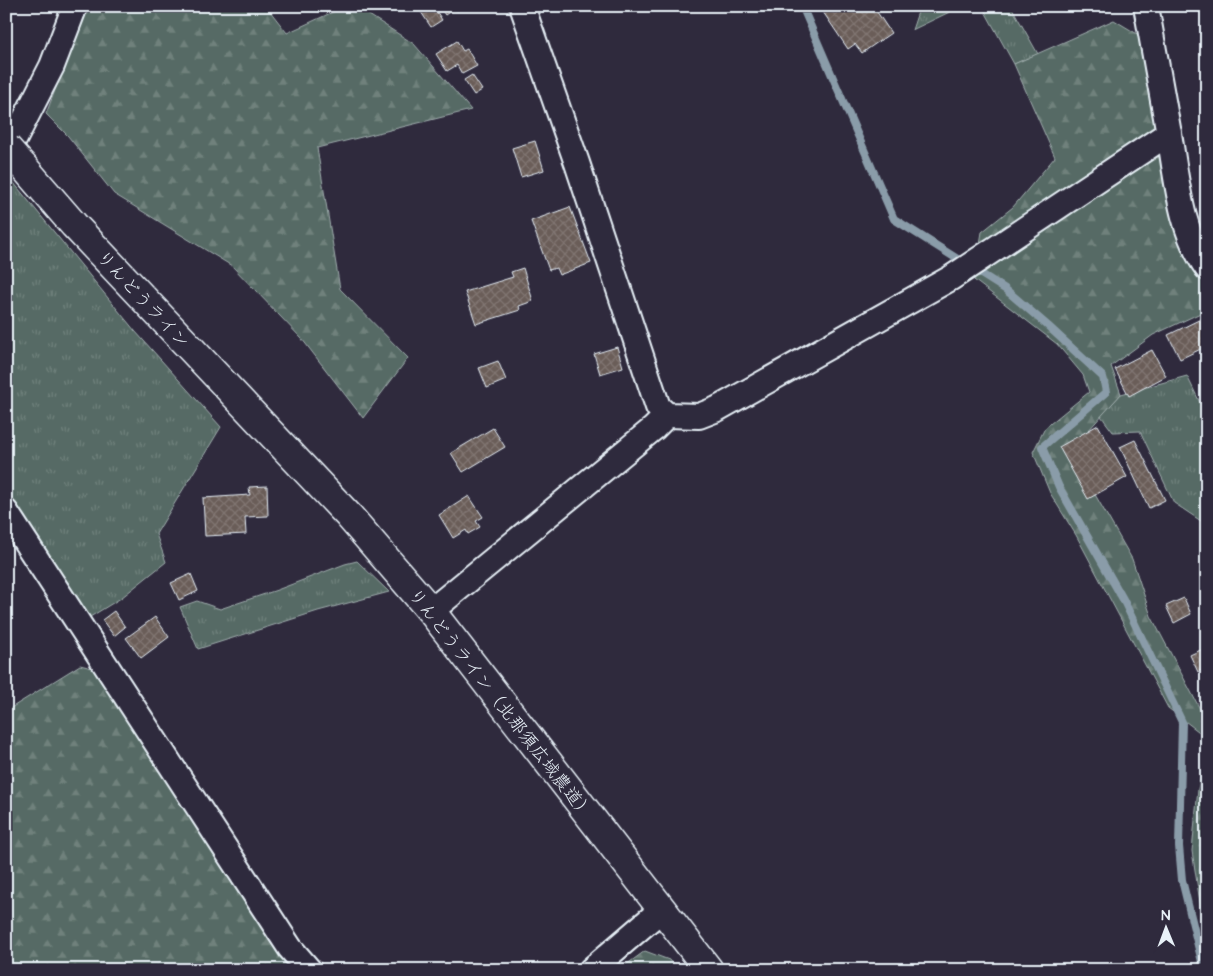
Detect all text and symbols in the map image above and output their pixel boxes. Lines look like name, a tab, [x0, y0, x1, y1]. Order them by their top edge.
street label: りんどうライン	[91, 245, 195, 354]
street label: りんどうライン（北那須広域農道）	[402, 583, 599, 825]
north arrow	[1140, 904, 1190, 954]
text: N	[1161, 906, 1171, 926]

